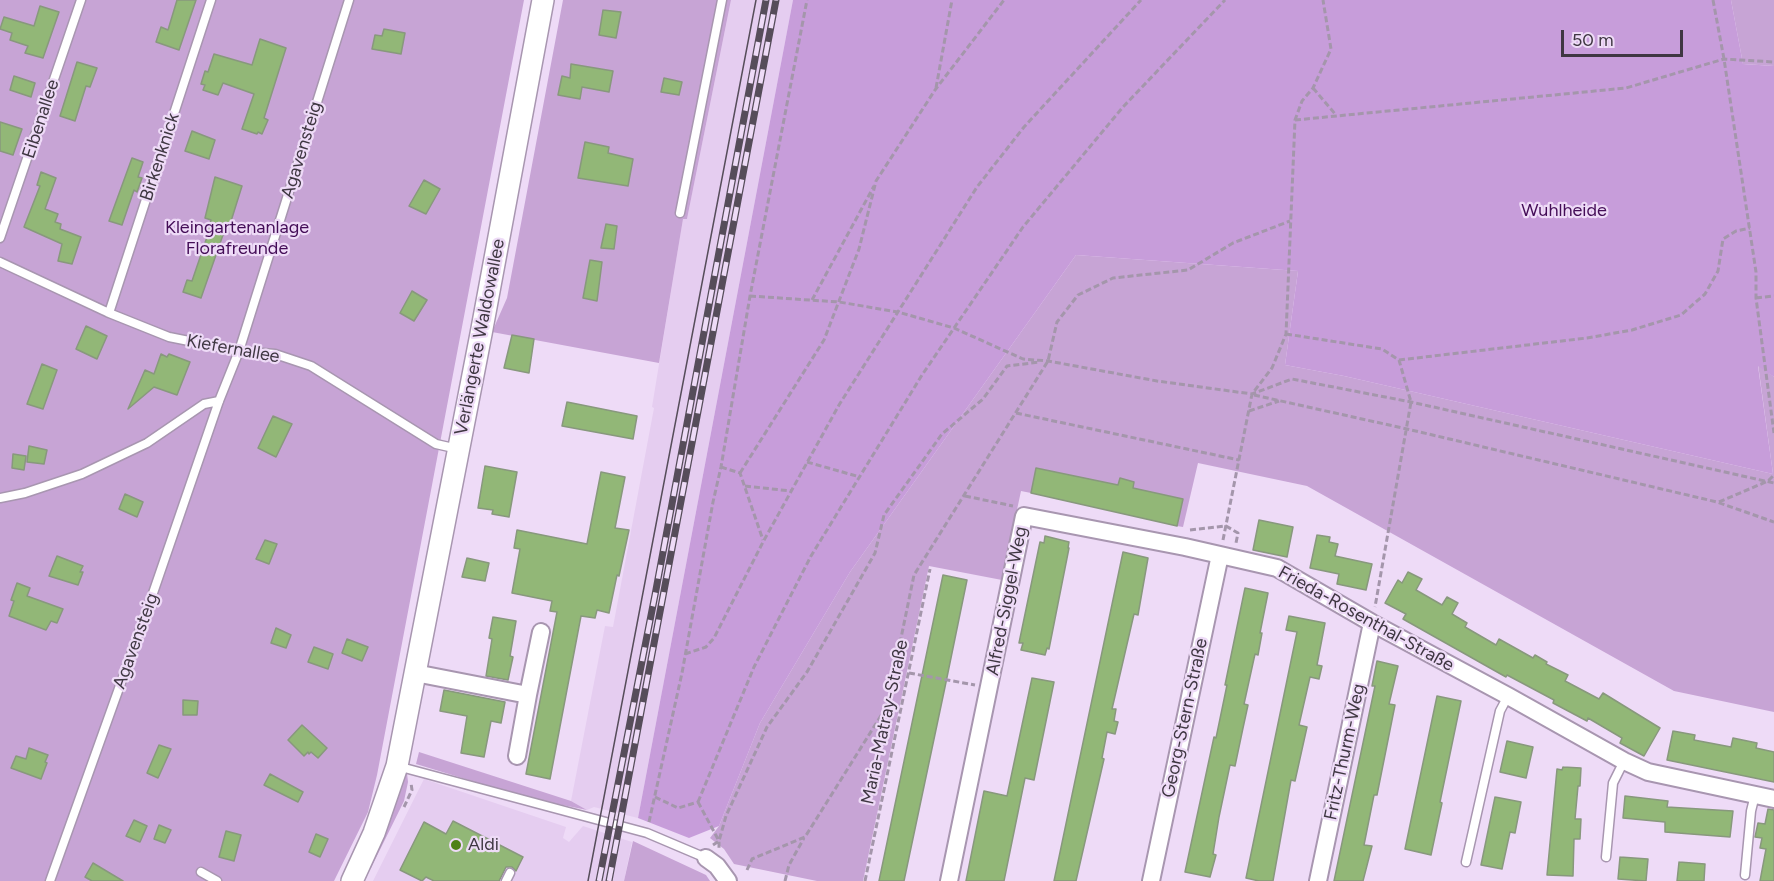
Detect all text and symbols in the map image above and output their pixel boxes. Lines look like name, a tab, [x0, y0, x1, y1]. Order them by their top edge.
scale bar	[1564, 18, 1686, 56]
text: 50 m	[1572, 29, 1614, 51]
street label: Eibenallee	[18, 77, 64, 161]
street label: Agavensteig	[277, 99, 327, 201]
street label: Birkenknick	[136, 110, 184, 204]
park label: Wuhlheide	[1521, 200, 1607, 222]
park label: Kleingartenanlage Florafreunde	[165, 217, 309, 260]
street label: Verlängerte Waldowallee	[450, 237, 510, 437]
street label: Kiefernallee	[185, 330, 281, 368]
street label: Alfred-Siggel-Weg	[982, 525, 1032, 677]
street label: Frieda-Rosenthal-Straße	[1274, 562, 1458, 676]
street label: Agavensteig	[109, 590, 163, 692]
street label: Georg-Stern-Straße	[1158, 636, 1212, 800]
street label: Maria-Matray-Straße	[857, 638, 913, 806]
street label: Fritz-Thurm-Weg	[1320, 682, 1370, 822]
place label: Aldi	[468, 834, 499, 856]
marker: Aldi	[449, 838, 463, 852]

